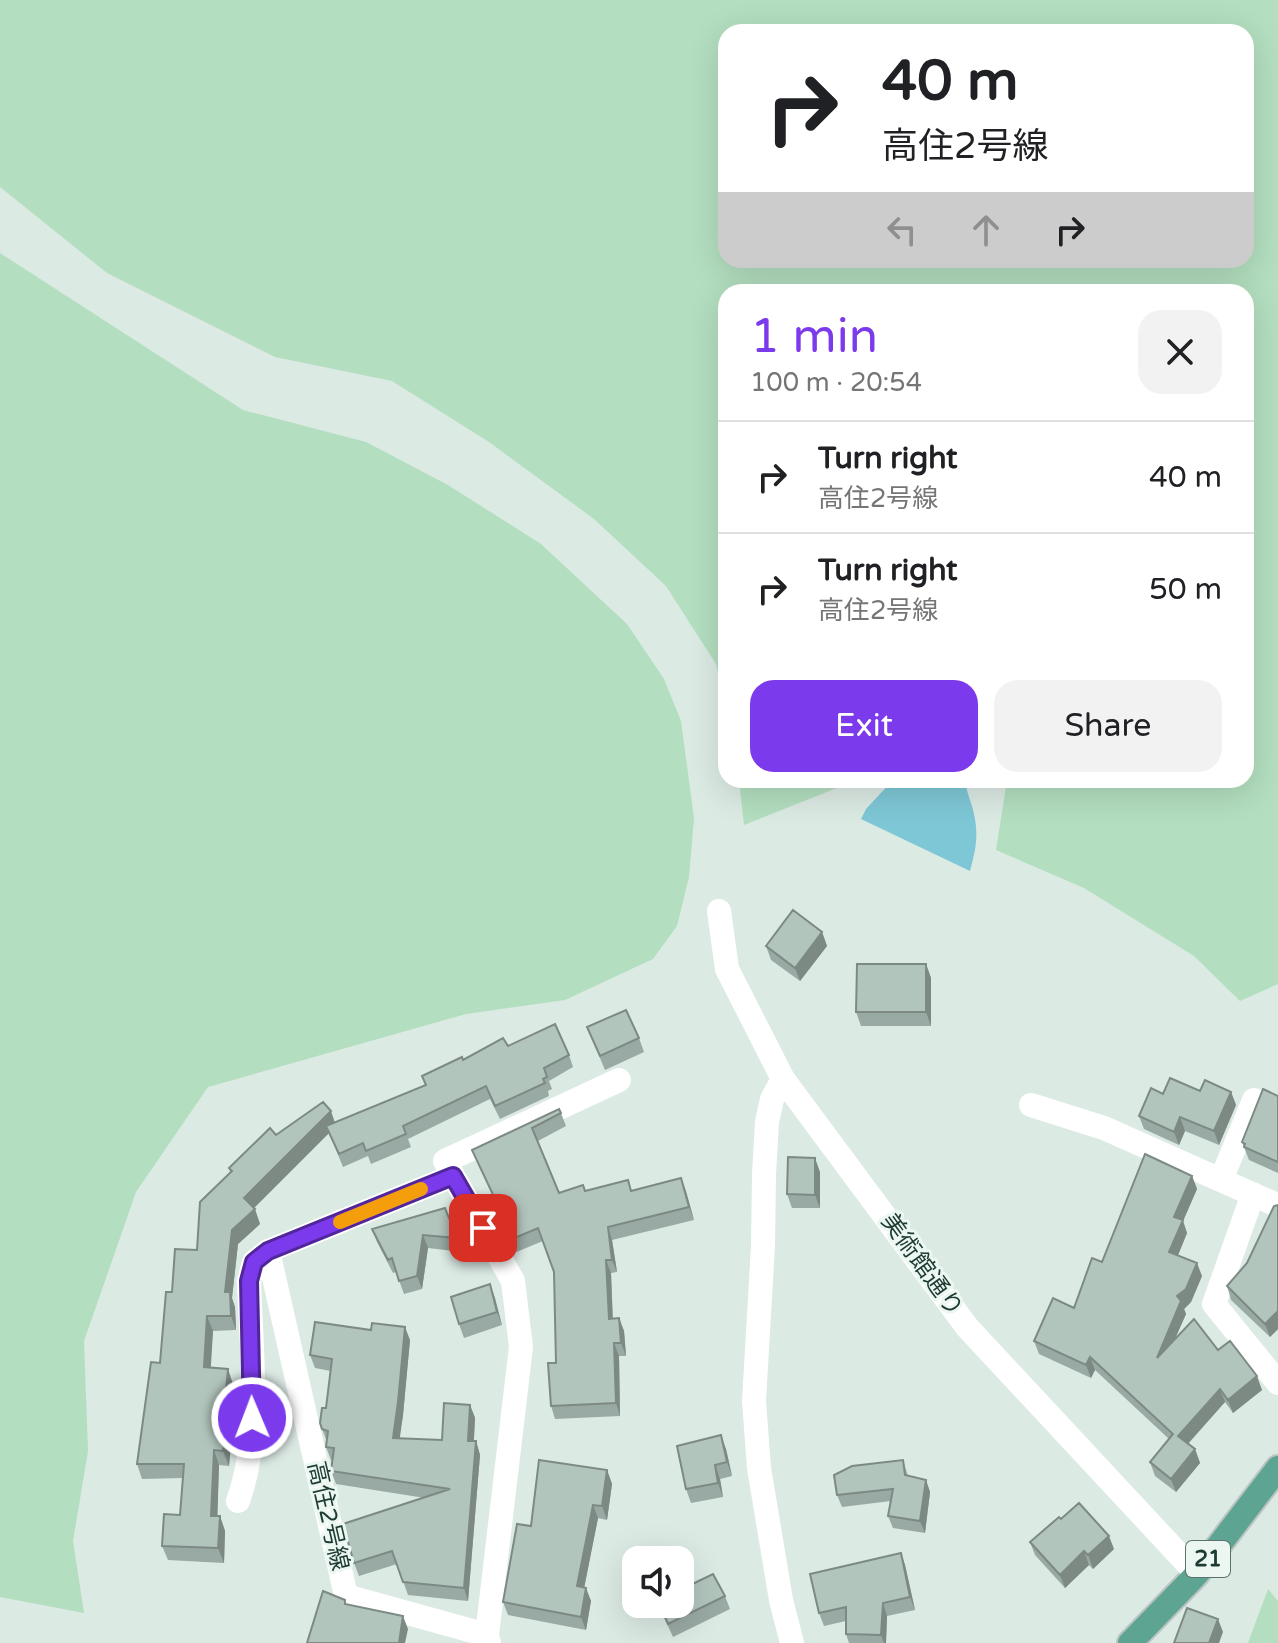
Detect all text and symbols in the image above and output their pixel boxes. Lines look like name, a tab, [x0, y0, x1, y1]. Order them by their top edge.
text: 40 m	[882, 48, 1018, 115]
icon: right	[750, 56, 854, 160]
text: 高住2号線	[882, 125, 1049, 168]
icon: left	[880, 208, 924, 252]
icon: ahead	[964, 208, 1008, 252]
icon: right	[1048, 208, 1092, 252]
text: 1 min	[750, 308, 878, 366]
button: close	[1138, 310, 1222, 394]
text: 100 m · 20:54	[750, 367, 922, 398]
text: Turn right	[818, 440, 958, 477]
icon: right	[750, 455, 794, 499]
text: 40 m	[1149, 459, 1222, 496]
text: 高住2号線	[818, 483, 938, 514]
text: Turn right	[818, 552, 958, 589]
icon: right	[750, 567, 794, 611]
text: 50 m	[1149, 571, 1222, 608]
text: 高住2号線	[818, 595, 938, 626]
button: Exit	[750, 680, 978, 772]
button: Share	[994, 680, 1222, 772]
pin	[449, 1194, 517, 1262]
icon: arrive	[461, 1206, 505, 1250]
street label: 美術館通り	[875, 1208, 969, 1322]
position arrow	[210, 1376, 294, 1460]
street label: 高住2号線	[301, 1459, 355, 1573]
road number: 21	[1186, 1541, 1230, 1577]
map controls	[622, 1546, 694, 1618]
button: sound	[622, 1546, 694, 1618]

